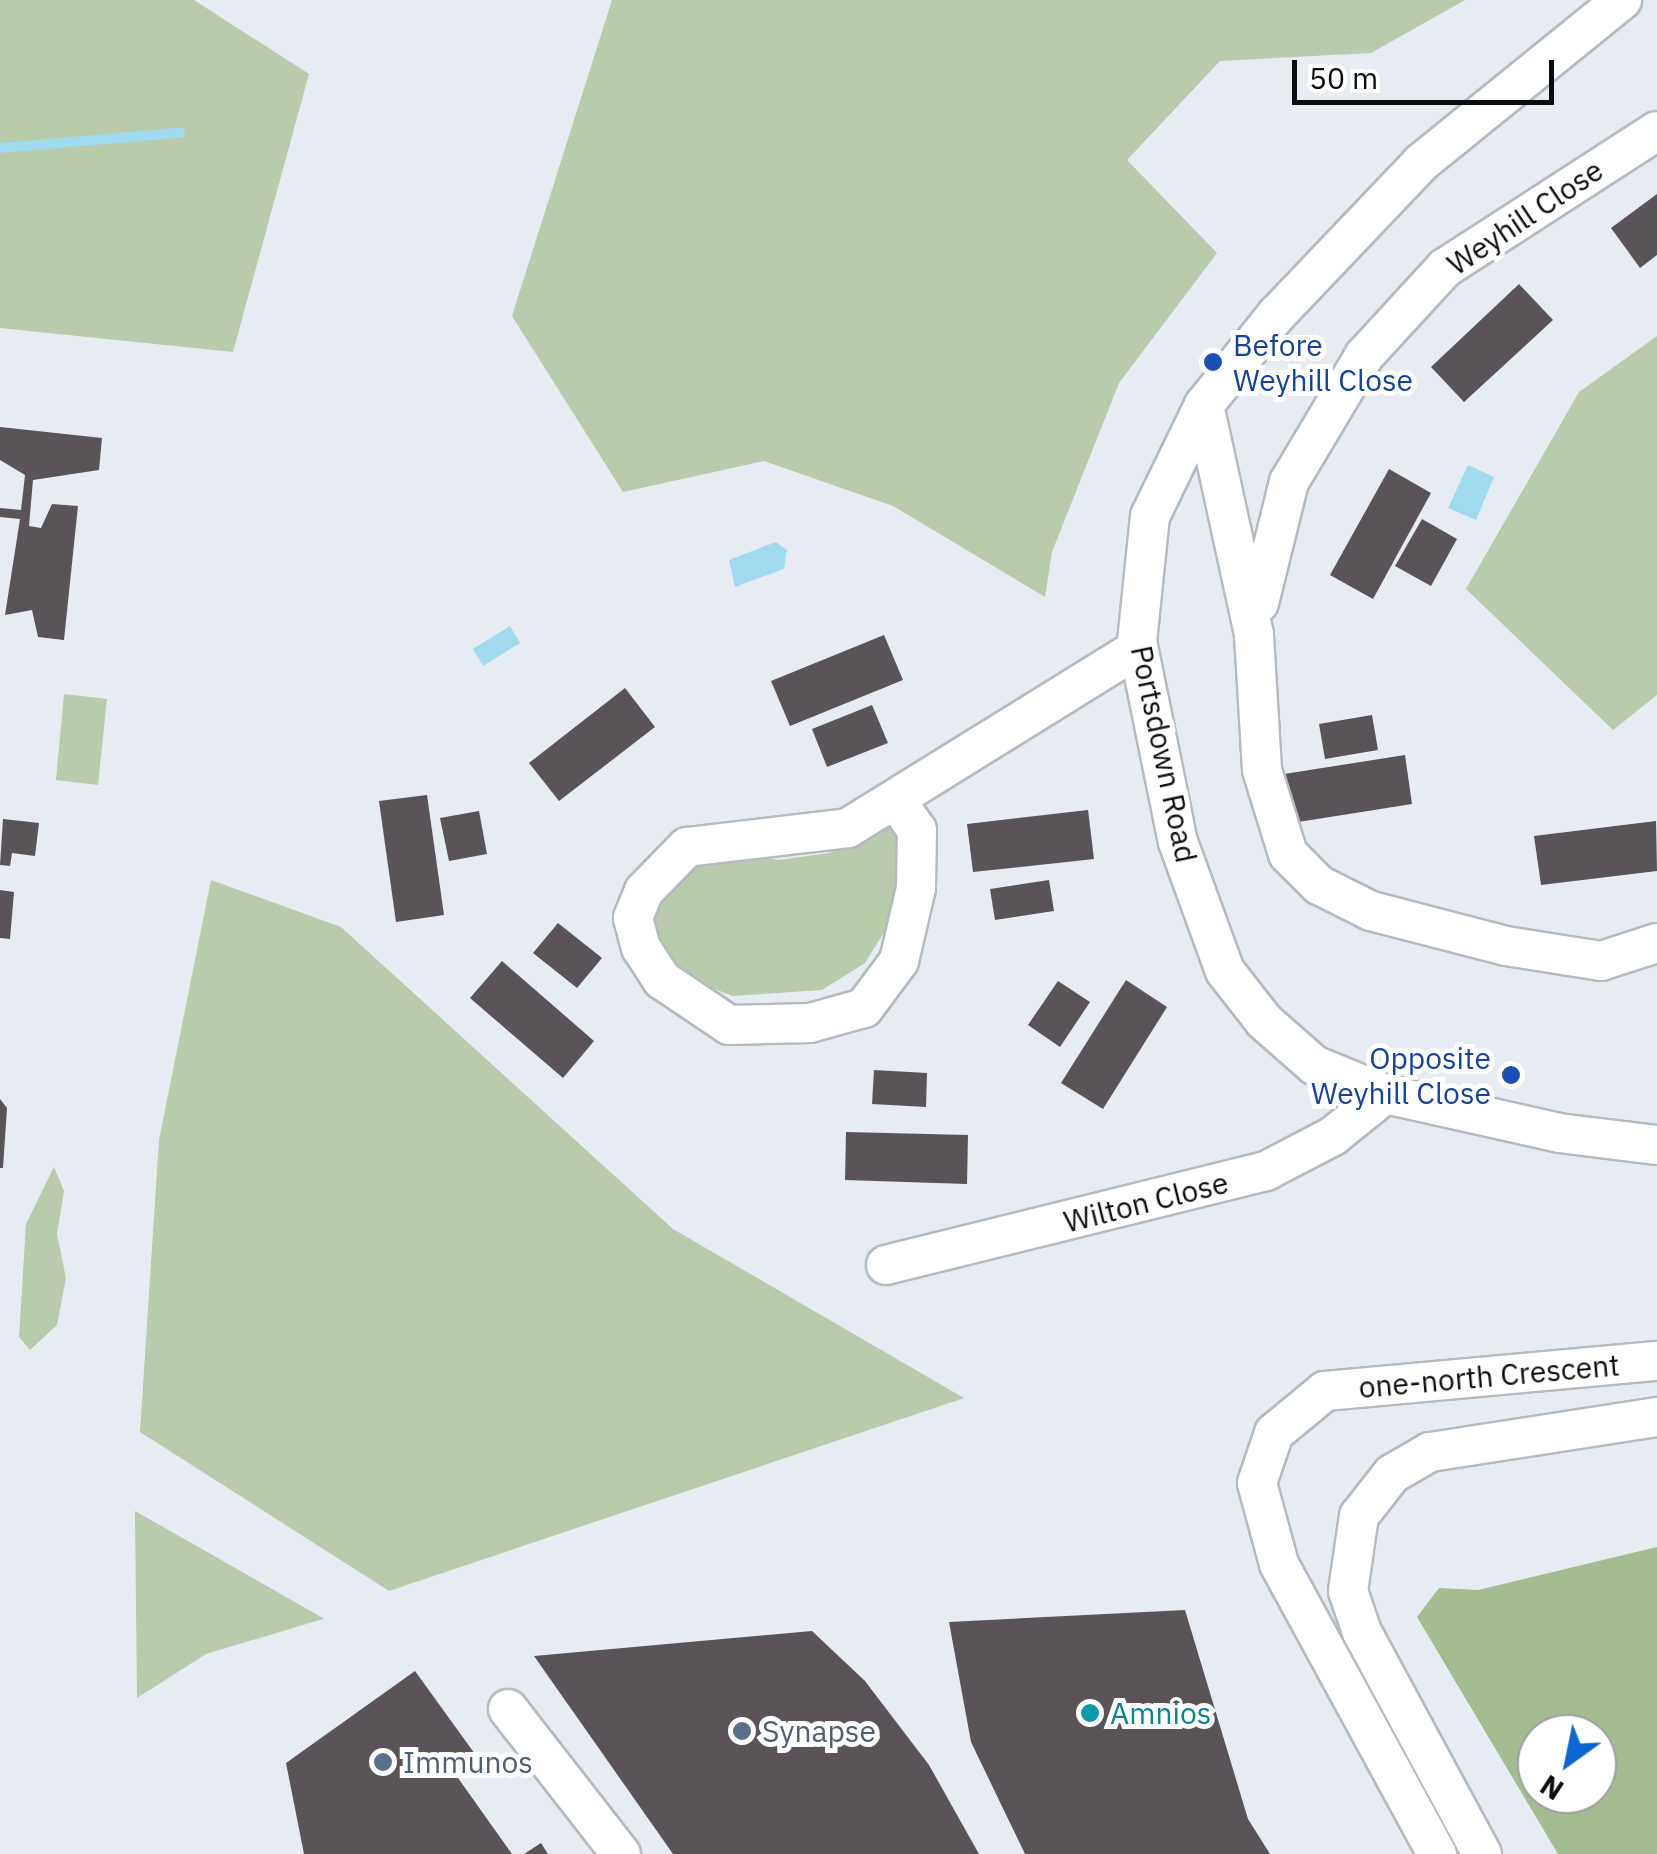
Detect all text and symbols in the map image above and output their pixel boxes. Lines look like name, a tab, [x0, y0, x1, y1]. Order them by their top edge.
scale bar	[1297, 40, 1560, 102]
text: 50 m	[1309, 58, 1378, 97]
street label: Weyhill Close	[1440, 152, 1610, 282]
place label: Before Weyhill Close	[1233, 327, 1413, 398]
marker: Before Weyhill Close	[1202, 351, 1224, 373]
street label: Portsdown Road	[1123, 642, 1205, 866]
place label: Opposite Weyhill Close	[1311, 1040, 1491, 1110]
marker: Opposite Weyhill Close	[1500, 1064, 1522, 1086]
street label: Wilton Close	[1060, 1164, 1232, 1240]
street label: one-north Crescent	[1357, 1347, 1621, 1405]
place label: Amnios	[1110, 1695, 1211, 1731]
marker: Amnios	[1079, 1702, 1101, 1724]
place label: Synapse	[762, 1713, 876, 1749]
north arrow	[1517, 1714, 1617, 1814]
marker: Synapse	[731, 1720, 753, 1742]
place label: Immunos	[403, 1744, 533, 1780]
marker: Immunos	[372, 1751, 394, 1773]
text: N	[1533, 1767, 1570, 1809]

